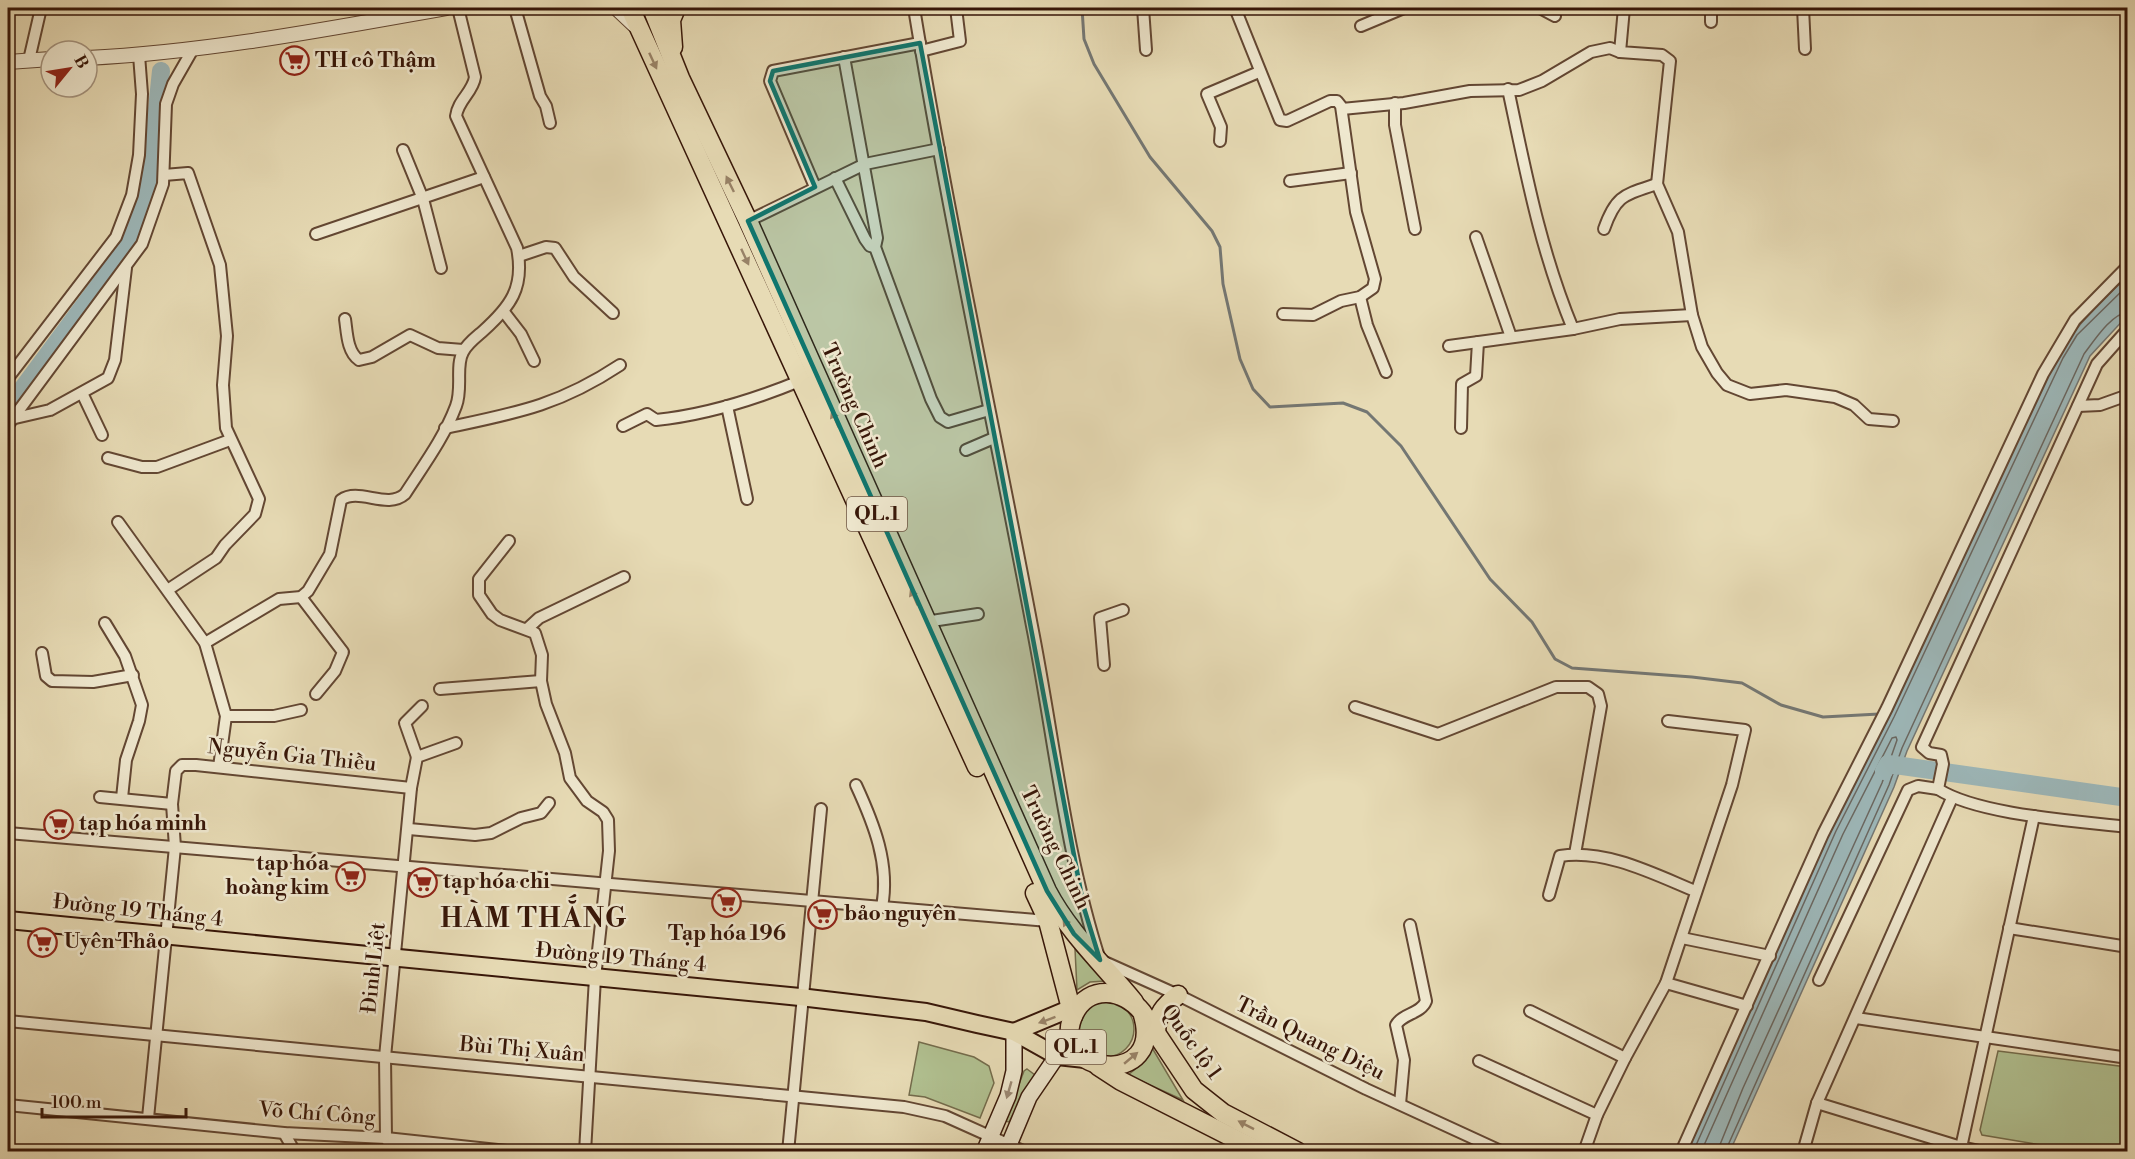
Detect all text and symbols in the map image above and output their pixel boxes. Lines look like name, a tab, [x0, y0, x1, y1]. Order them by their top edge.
north arrow	[39, 39, 99, 99]
supermarket icon: TH cô Thậm	[278, 45, 310, 77]
place label: TH cô Thậm	[315, 48, 436, 74]
text: B	[69, 52, 93, 72]
one-way arrow	[649, 52, 658, 69]
one-way arrow	[725, 175, 735, 192]
one-way arrow	[740, 248, 750, 266]
street label: Trường Chinh	[815, 340, 893, 473]
one-way arrow	[830, 410, 839, 428]
road number: QL.1	[847, 497, 907, 531]
one-way arrow	[909, 588, 919, 606]
street label: Nguyễn Gia Thiều	[206, 734, 378, 778]
street label: Trường Chinh	[1014, 782, 1096, 914]
supermarket icon: tạp hóa minh	[42, 808, 74, 840]
place label: tạp hóa minh	[79, 811, 207, 837]
place label: tạp hóa hoàng kim	[225, 851, 330, 901]
supermarket icon: tạp hóa hoàng kim	[334, 860, 366, 892]
supermarket icon: tạp hóa chi	[406, 866, 438, 898]
place label: tạp hóa chi	[443, 869, 550, 895]
supermarket icon: Tạp hóa 196	[711, 887, 743, 919]
street label: Đường 19 Tháng 4	[52, 889, 224, 933]
district label: HÀM THẮNG	[440, 894, 628, 936]
supermarket icon: bảo nguyên	[807, 898, 839, 930]
place label: bảo nguyên	[844, 901, 956, 927]
one-way arrow	[1062, 918, 1074, 934]
street label: Đinh Liệt	[356, 921, 392, 1015]
place label: Tạp hóa 196	[668, 921, 786, 947]
supermarket icon: Uyên Thảo	[27, 926, 59, 958]
place label: Uyên Thảo	[64, 929, 169, 955]
street label: Đường 19 Tháng 4	[535, 938, 707, 978]
street label: Trần Quang Diệu	[1231, 992, 1389, 1086]
street label: Quốc lộ 1	[1155, 999, 1227, 1085]
one-way arrow	[1038, 1016, 1056, 1025]
road number: QL.1	[1046, 1030, 1106, 1064]
street label: Bùi Thị Xuân	[457, 1031, 586, 1068]
one-way arrow	[1123, 1051, 1139, 1064]
scale bar	[42, 1081, 186, 1119]
one-way arrow	[1004, 1081, 1013, 1099]
text: 100 m	[51, 1091, 102, 1114]
street label: Võ Chí Công	[257, 1097, 376, 1131]
one-way arrow	[1237, 1120, 1254, 1130]

